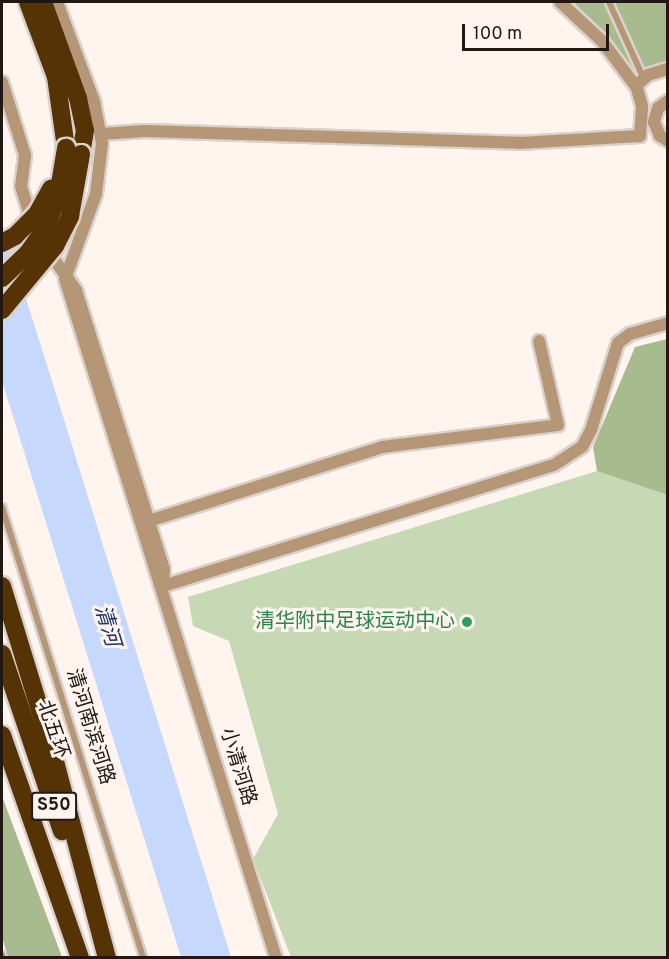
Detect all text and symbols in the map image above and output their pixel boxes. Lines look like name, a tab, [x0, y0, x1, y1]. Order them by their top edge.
scale bar	[465, 12, 612, 50]
text: 100 m	[473, 23, 522, 46]
water label: 清河	[88, 602, 124, 650]
place label: 清华附中足球运动中心	[255, 610, 455, 634]
marker: 清华附中足球运动中心	[460, 615, 474, 629]
street label: 清河南滨河路	[60, 666, 118, 788]
street label: 北五环	[31, 698, 73, 762]
street label: 小清河路	[214, 725, 260, 809]
road number: S50	[30, 791, 78, 821]

